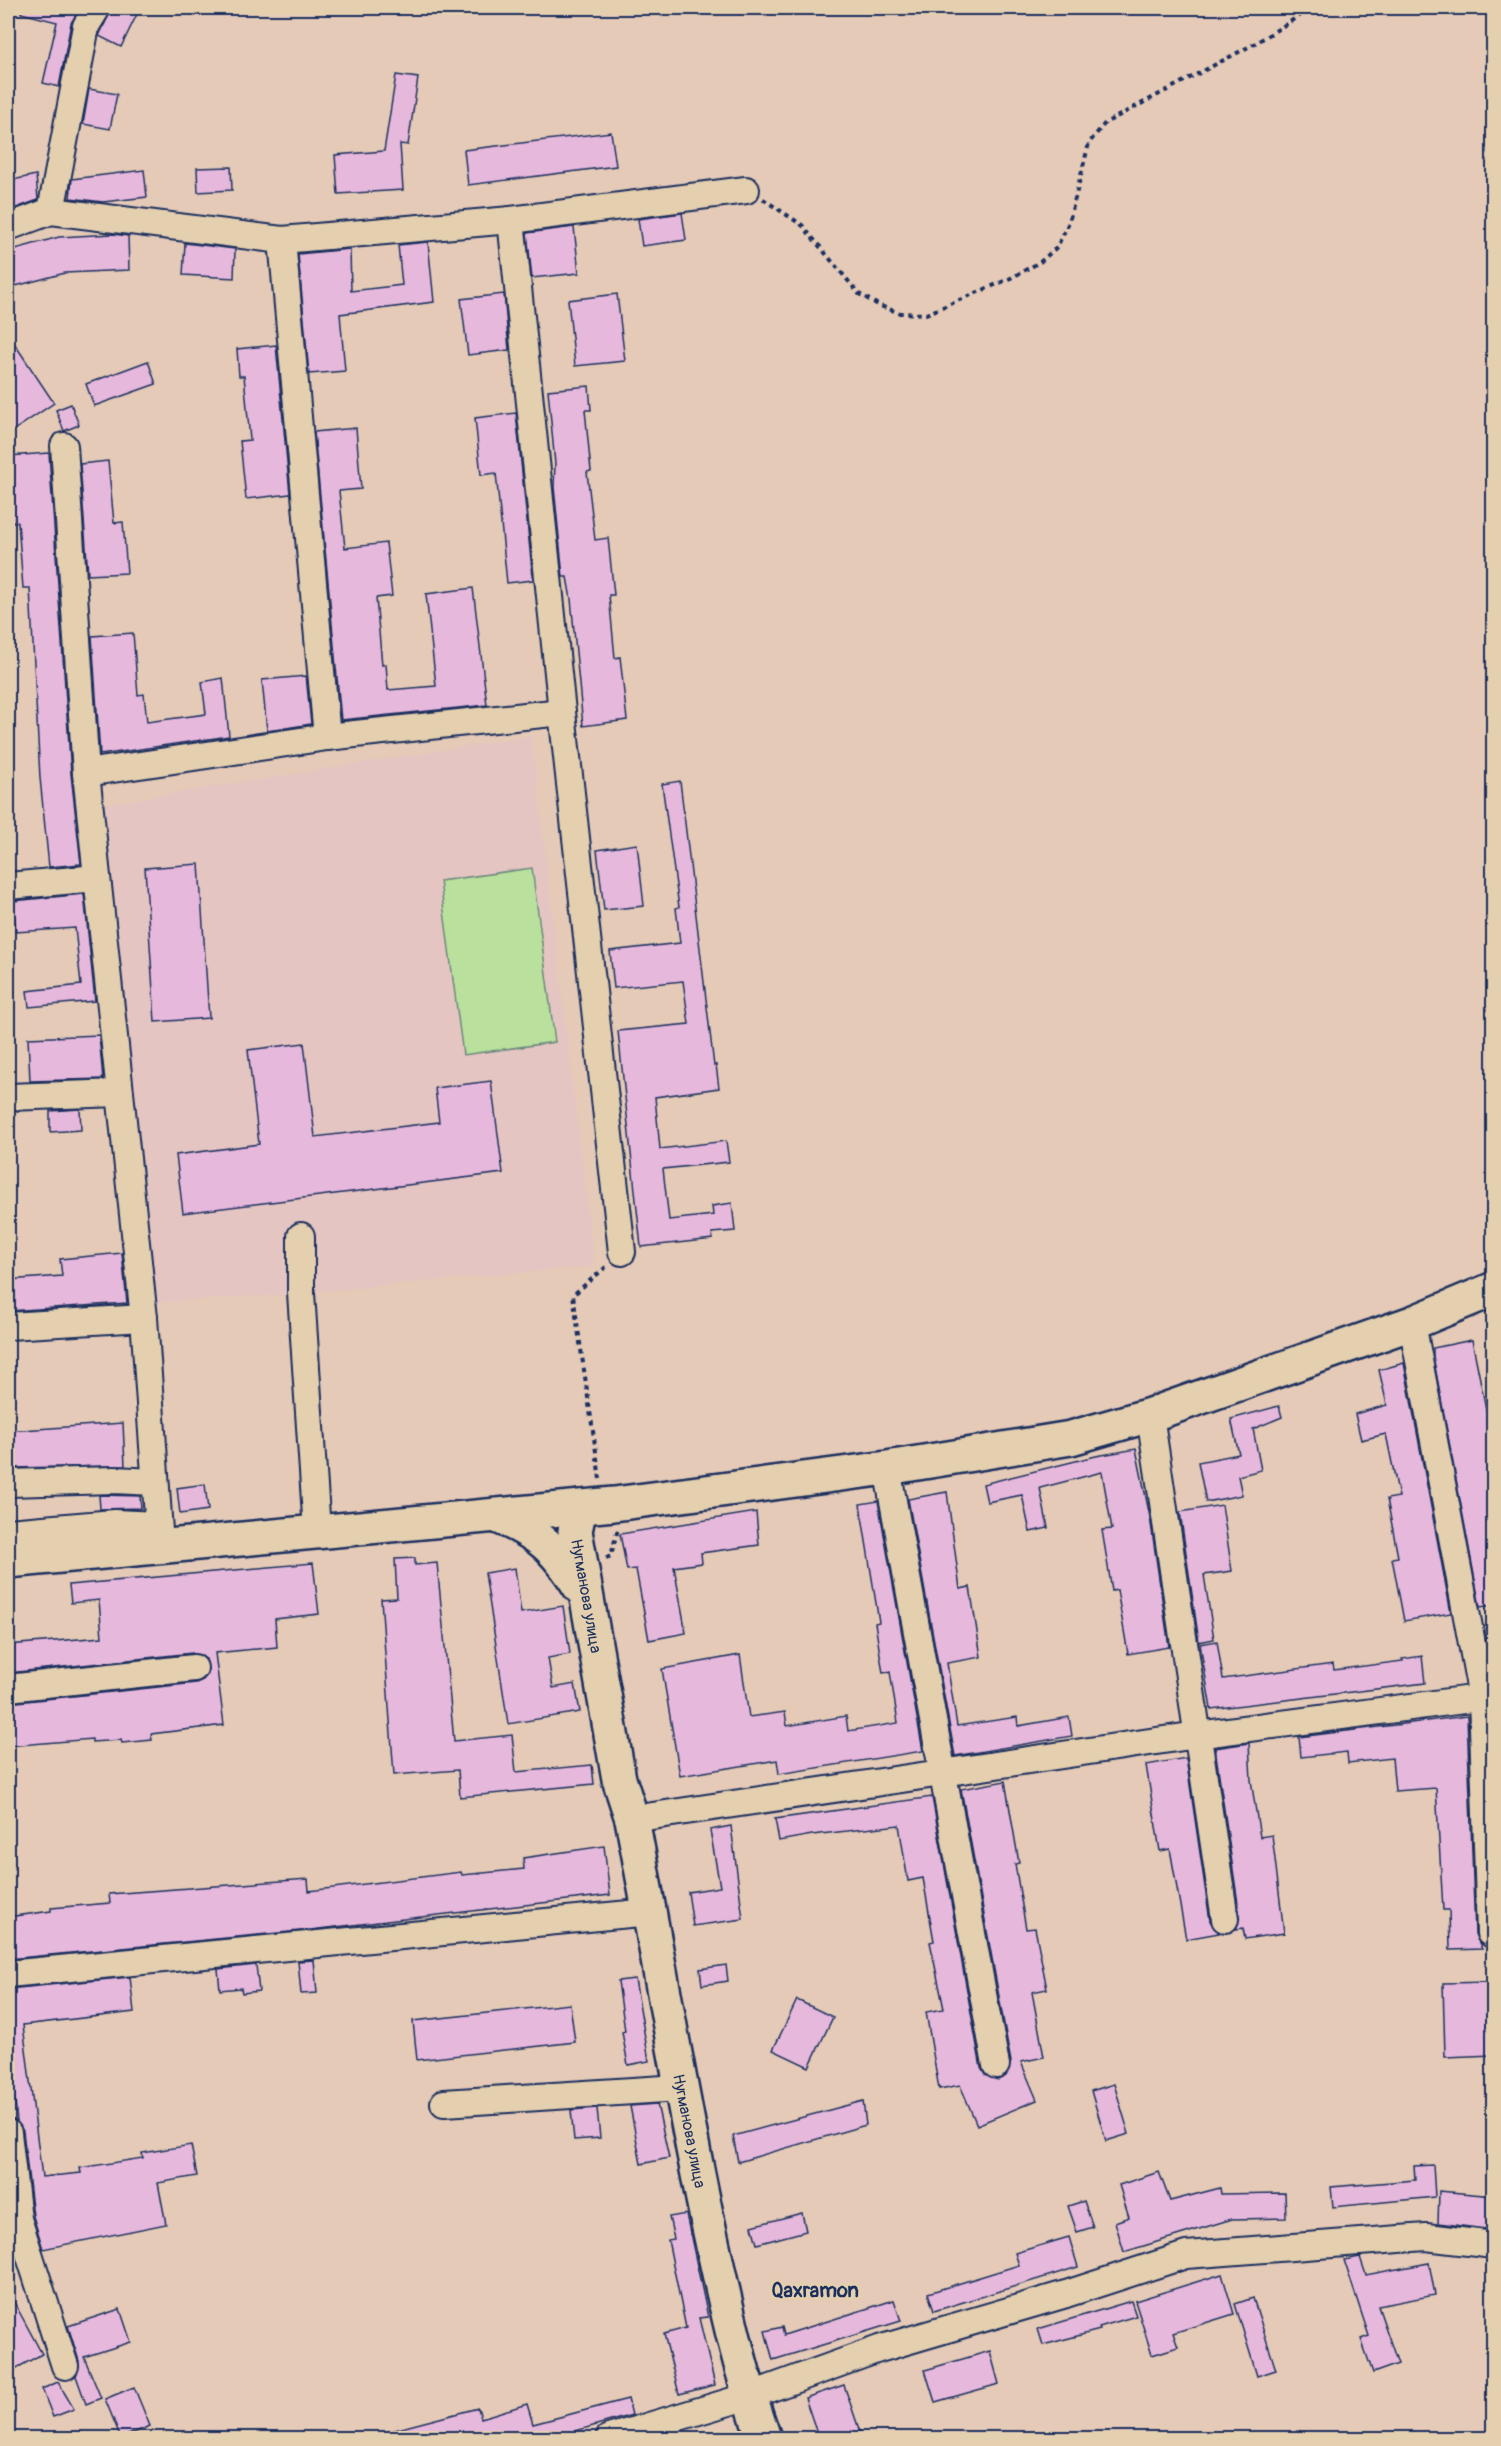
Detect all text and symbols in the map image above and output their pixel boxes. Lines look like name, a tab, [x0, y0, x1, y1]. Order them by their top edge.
street label: Нугманова улица	[566, 1537, 606, 1655]
street label: Нугманова улица	[668, 2072, 710, 2190]
district label: Qaxramon	[771, 2278, 859, 2303]

